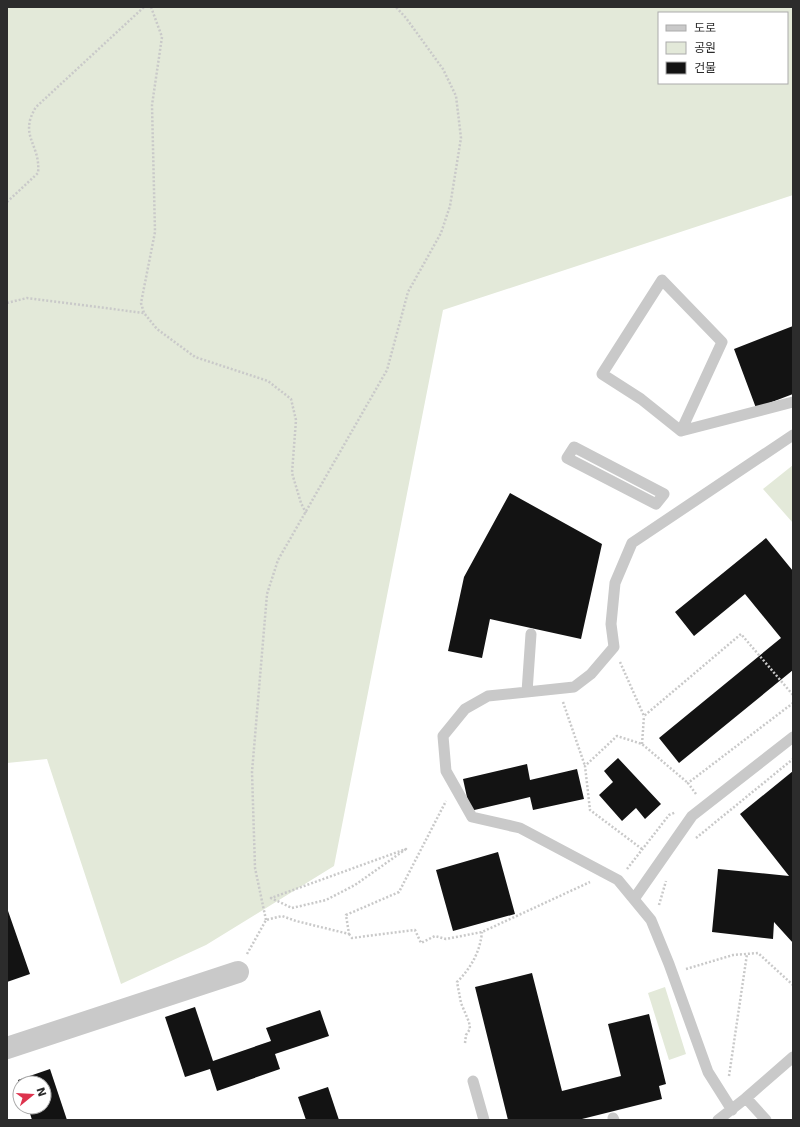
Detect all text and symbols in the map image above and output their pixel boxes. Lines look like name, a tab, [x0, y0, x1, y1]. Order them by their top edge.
legend	[658, 12, 788, 84]
text: 도로	[694, 21, 716, 35]
text: 공원	[694, 41, 716, 55]
text: 건물	[694, 61, 716, 75]
north arrow	[12, 1075, 52, 1115]
text: N	[33, 1086, 49, 1098]

